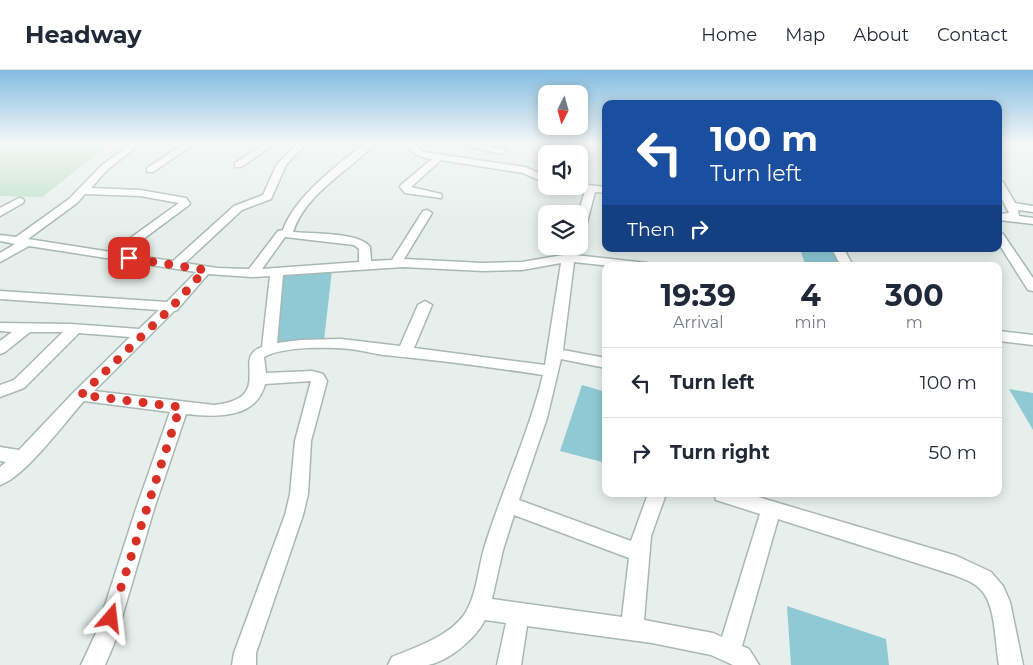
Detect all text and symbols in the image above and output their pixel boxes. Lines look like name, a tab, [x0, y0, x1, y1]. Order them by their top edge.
text: Headway	[25, 20, 142, 49]
text: Home	[701, 24, 757, 46]
text: Map	[785, 24, 825, 46]
text: About	[853, 24, 909, 46]
text: Contact	[937, 24, 1008, 46]
north arrow	[538, 85, 588, 135]
map controls	[538, 85, 588, 255]
text: 100 m	[710, 117, 818, 160]
icon: left	[627, 120, 692, 185]
button: sound	[538, 145, 588, 195]
text: Turn left	[710, 160, 802, 187]
button: layers	[538, 205, 588, 255]
icon: right	[685, 215, 713, 243]
text: Then	[627, 218, 675, 241]
pin	[108, 237, 150, 279]
icon: arrive	[115, 244, 143, 272]
text: 19:39	[660, 277, 736, 314]
text: 4	[800, 277, 821, 314]
text: 300	[885, 277, 944, 314]
text: Arrival	[673, 313, 723, 332]
text: min	[794, 313, 827, 332]
text: m	[906, 313, 923, 332]
icon: left	[627, 369, 655, 397]
text: Turn left	[670, 371, 755, 394]
text: 100 m	[920, 371, 977, 394]
icon: right	[627, 439, 655, 467]
text: Turn right	[670, 441, 770, 464]
text: 50 m	[929, 441, 977, 464]
position arrow	[84, 591, 136, 643]

